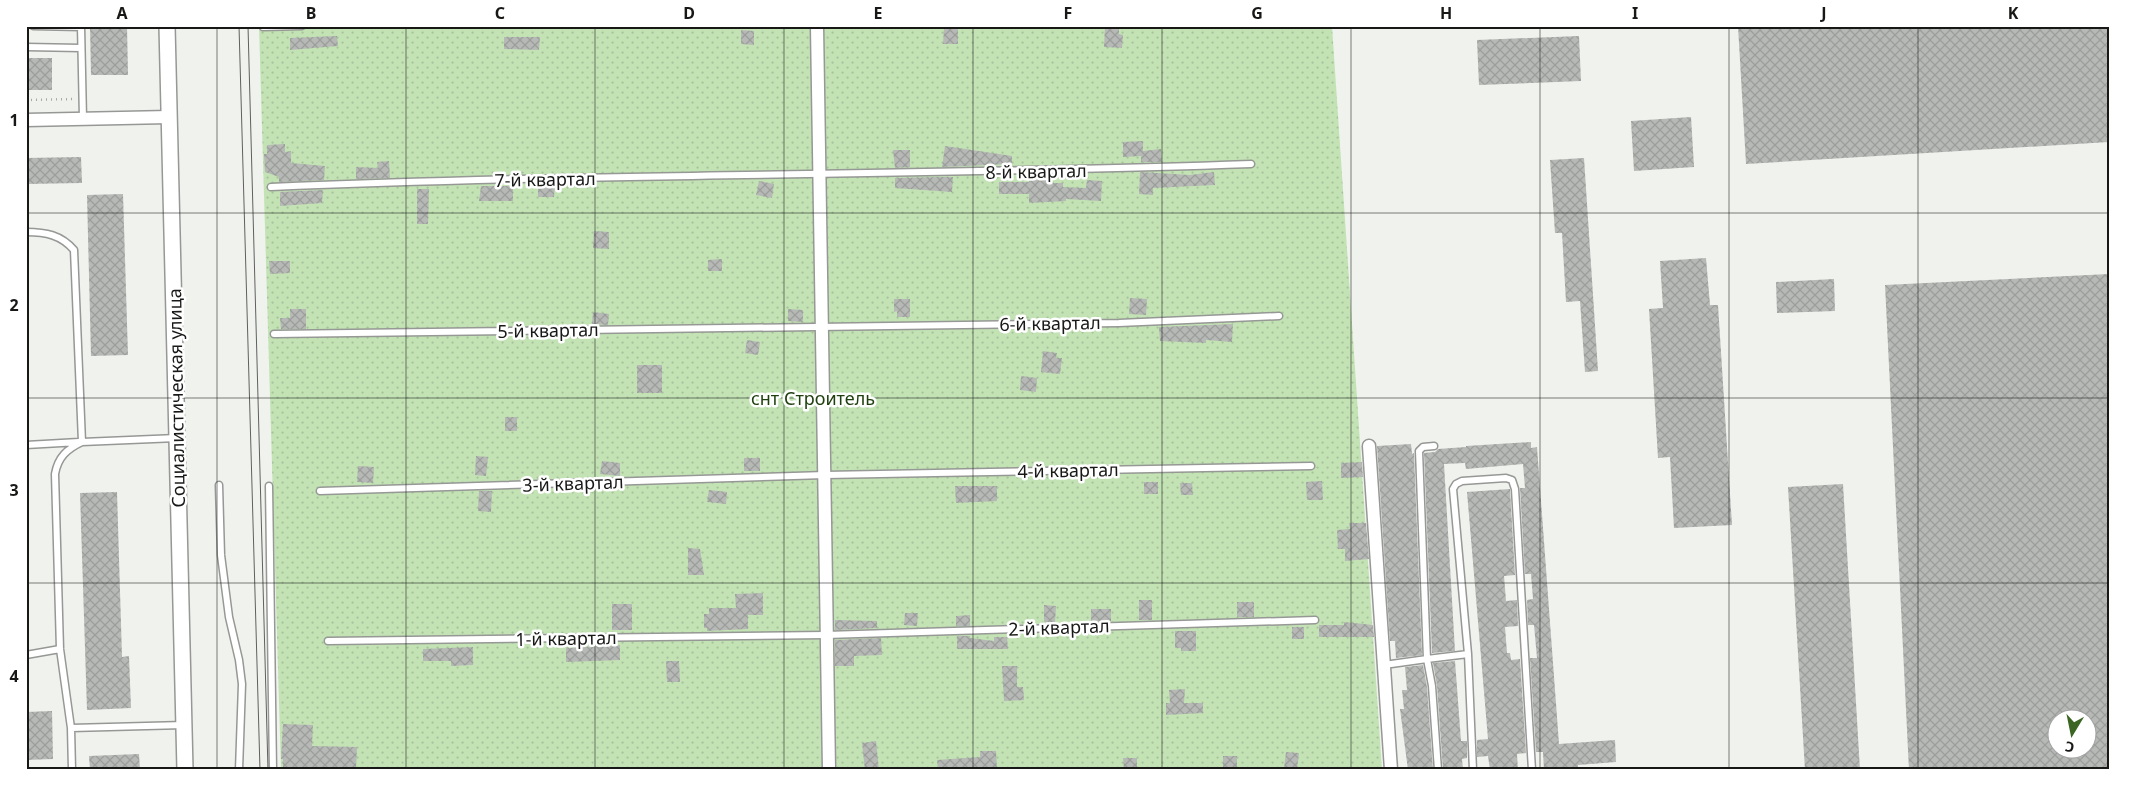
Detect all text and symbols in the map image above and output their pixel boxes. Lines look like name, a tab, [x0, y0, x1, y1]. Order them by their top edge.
text: A	[116, 2, 128, 24]
text: B	[306, 2, 316, 24]
text: C	[495, 2, 505, 24]
text: D	[683, 2, 695, 24]
text: E	[874, 2, 883, 24]
text: F	[1064, 2, 1072, 24]
text: G	[1251, 2, 1263, 24]
text: H	[1440, 2, 1452, 24]
text: I	[1632, 2, 1638, 24]
text: J	[1819, 2, 1827, 24]
text: K	[2008, 2, 2019, 24]
text: 1	[9, 109, 19, 131]
street label: 8-й квартал	[985, 158, 1087, 184]
street label: 7-й квартал	[494, 166, 596, 192]
street label: Социалистическая улица	[162, 288, 190, 508]
text: 2	[9, 294, 19, 316]
street label: 6-й квартал	[999, 310, 1101, 336]
street label: 5-й квартал	[497, 317, 599, 343]
park label: снт Строитель	[751, 386, 875, 410]
street label: 4-й квартал	[1017, 457, 1119, 483]
street label: 3-й квартал	[522, 469, 624, 497]
text: 3	[9, 479, 19, 501]
street label: 2-й квартал	[1008, 613, 1110, 641]
street label: 1-й квартал	[515, 625, 617, 651]
text: 4	[9, 665, 19, 687]
north arrow	[2048, 708, 2098, 758]
text: С	[2064, 737, 2076, 757]

